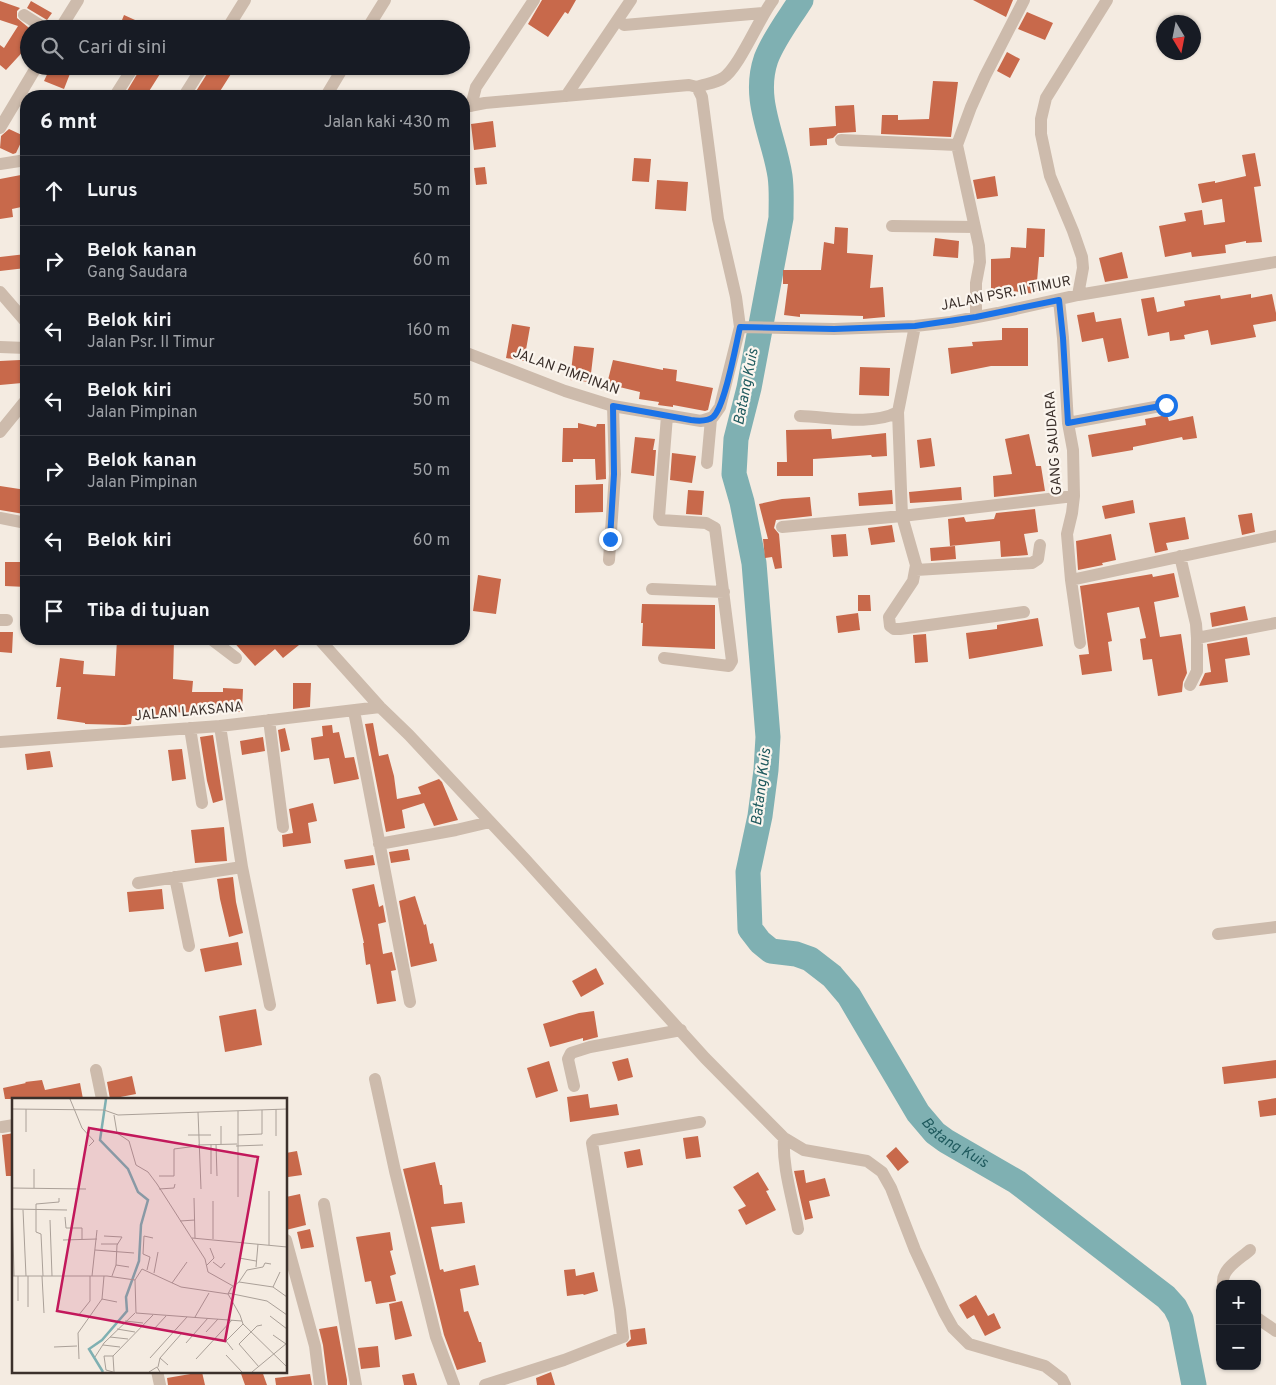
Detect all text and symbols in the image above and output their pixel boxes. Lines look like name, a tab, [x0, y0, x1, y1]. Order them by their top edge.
north arrow	[1156, 15, 1201, 60]
search box	[20, 20, 470, 75]
icon: search	[38, 34, 66, 62]
text: Cari di sini	[78, 36, 166, 60]
text: 6 mnt	[40, 109, 97, 136]
text: Jalan kaki · 430 m	[324, 113, 450, 133]
icon: ahead	[40, 177, 68, 205]
text: Lurus	[87, 179, 138, 203]
text: 50 m	[413, 181, 450, 201]
text: Belok kanan	[87, 239, 197, 263]
icon: right	[40, 247, 68, 275]
text: 60 m	[413, 251, 450, 271]
text: Gang Saudara	[87, 263, 188, 283]
street label: JALAN PSR. II TIMUR	[940, 273, 1072, 315]
text: Belok kiri	[87, 309, 172, 333]
icon: left	[40, 317, 68, 345]
text: 160 m	[407, 321, 450, 341]
text: Jalan Psr. II Timur	[87, 333, 215, 353]
street label: JALAN PIMPINAN	[510, 345, 622, 399]
water label: Batang Kuis	[730, 347, 764, 427]
text: Belok kiri	[87, 379, 172, 403]
icon: left	[40, 387, 68, 415]
street label: GANG SAUDARA	[1042, 390, 1066, 496]
text: 50 m	[413, 391, 450, 411]
route start	[1155, 394, 1178, 417]
text: Jalan Pimpinan	[87, 403, 197, 423]
text: Belok kanan	[87, 449, 197, 473]
icon: right	[40, 457, 68, 485]
text: 50 m	[413, 461, 450, 481]
text: Jalan Pimpinan	[87, 473, 197, 493]
icon: left	[40, 527, 68, 555]
route end	[599, 528, 622, 551]
text: Belok kiri	[87, 529, 172, 553]
text: 60 m	[413, 531, 450, 551]
icon: arrive	[40, 597, 68, 625]
text: Tiba di tujuan	[87, 599, 210, 623]
street label: JALAN LAKSANA	[134, 699, 244, 725]
water label: Batang Kuis	[748, 747, 776, 827]
inset map	[12, 1098, 288, 1372]
water label: Batang Kuis	[917, 1114, 992, 1173]
map controls	[1216, 1280, 1261, 1370]
button: +	[1216, 1280, 1261, 1325]
button: −	[1216, 1325, 1261, 1370]

